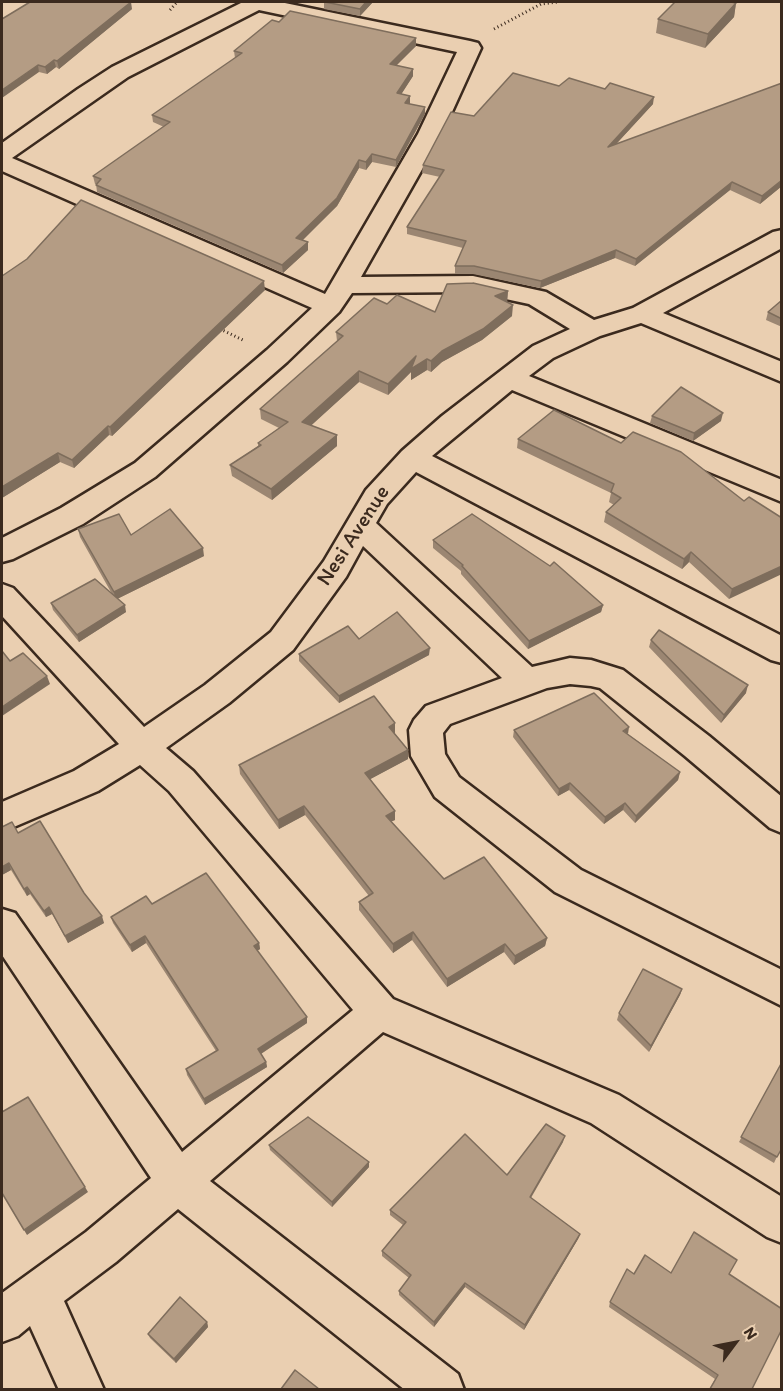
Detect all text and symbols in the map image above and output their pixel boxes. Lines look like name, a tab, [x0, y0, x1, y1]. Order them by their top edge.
street label: Nesi Avenue	[312, 481, 396, 591]
north arrow	[705, 1313, 765, 1373]
text: N	[740, 1324, 762, 1343]

